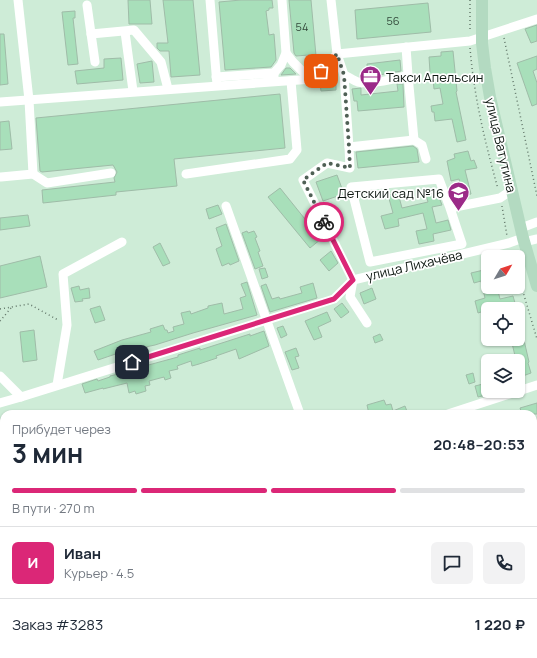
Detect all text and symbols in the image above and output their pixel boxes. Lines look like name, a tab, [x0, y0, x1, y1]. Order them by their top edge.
house number: 56	[386, 13, 400, 28]
house number: 54	[296, 19, 308, 34]
pin	[304, 54, 338, 88]
icon: bag	[310, 60, 332, 82]
office icon: Такси Апельсин	[358, 64, 384, 97]
place label: Такси Апельсин	[386, 68, 484, 86]
street label: улица Ватутина	[481, 96, 521, 194]
school or university icon: Детский сад №16	[446, 180, 472, 213]
place label: Детский сад №16	[337, 184, 444, 202]
courier	[304, 202, 344, 242]
icon: bike	[313, 211, 335, 233]
street label: улица Лихачёва	[364, 245, 464, 285]
north arrow	[481, 250, 525, 294]
map controls	[481, 250, 525, 398]
button: locate	[481, 302, 525, 346]
pin	[115, 345, 149, 379]
icon: home	[121, 351, 143, 373]
button: layers	[481, 354, 525, 398]
text: Прибудет через	[12, 420, 111, 438]
text: 20:48–20:53	[433, 434, 525, 455]
text: 3 мин	[12, 435, 83, 471]
text: В пути · 270 m	[12, 499, 94, 517]
button: chat	[431, 542, 473, 584]
button: phone	[483, 542, 525, 584]
text: Иван	[64, 543, 101, 564]
text: И	[28, 552, 38, 573]
text: Курьер · 4.5	[64, 564, 134, 582]
text: Заказ #3283	[12, 614, 103, 635]
text: 1 220 ₽	[474, 614, 525, 635]

